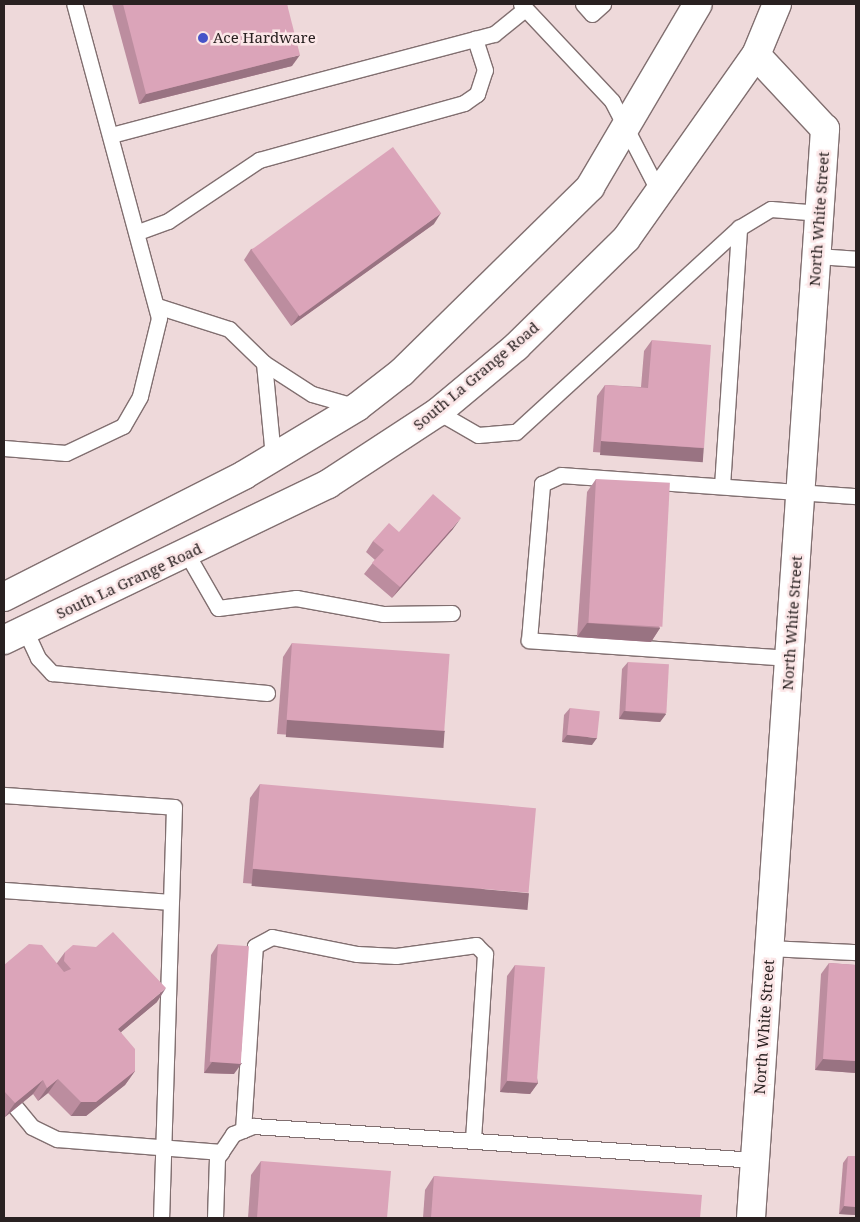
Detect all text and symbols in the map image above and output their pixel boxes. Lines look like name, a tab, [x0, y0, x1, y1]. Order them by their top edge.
place label: Ace Hardware	[213, 29, 316, 47]
marker: Ace Hardware	[197, 32, 209, 44]
street label: North White Street	[805, 151, 833, 287]
street label: South La Grange Road	[410, 318, 542, 434]
street label: South La Grange Road	[53, 539, 205, 623]
street label: North White Street	[778, 555, 806, 691]
street label: North White Street	[750, 959, 778, 1095]

